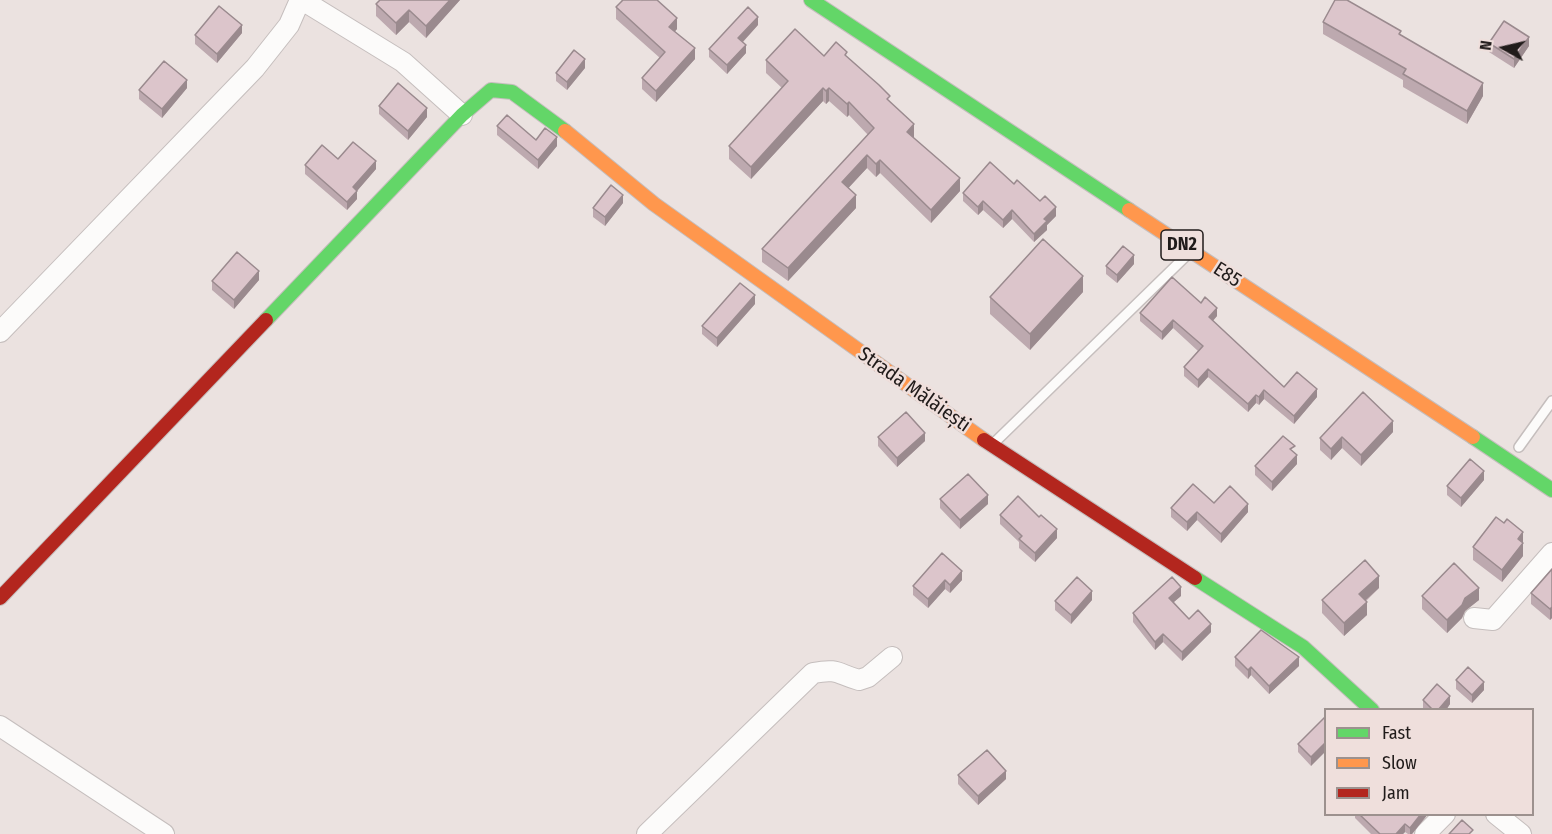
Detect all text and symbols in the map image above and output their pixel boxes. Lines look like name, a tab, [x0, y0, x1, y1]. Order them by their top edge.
north arrow	[1474, 18, 1534, 78]
text: N	[1476, 39, 1496, 51]
road number: DN2	[1161, 230, 1203, 260]
street label: E85	[1209, 257, 1245, 293]
street label: Strada Mălăiești	[853, 342, 975, 438]
legend	[1324, 708, 1534, 816]
text: Fast	[1382, 722, 1411, 744]
text: Slow	[1382, 752, 1417, 774]
text: Jam	[1382, 782, 1410, 804]

